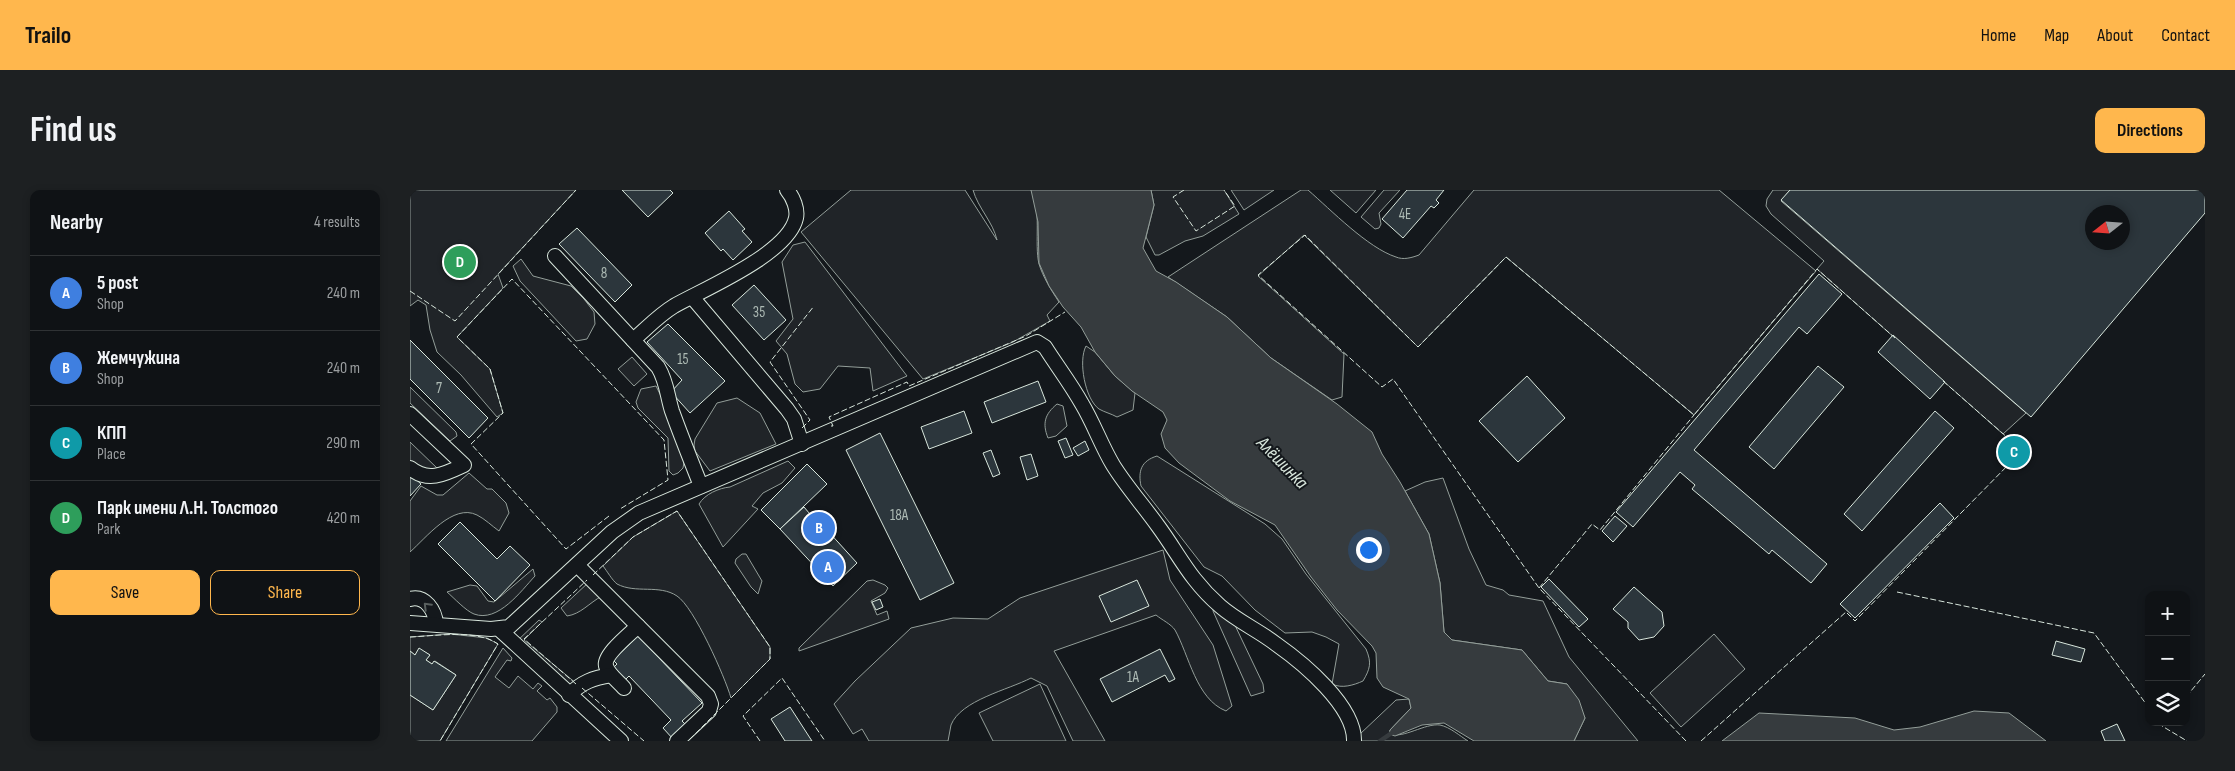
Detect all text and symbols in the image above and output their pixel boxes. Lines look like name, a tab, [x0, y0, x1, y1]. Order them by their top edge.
text: Trailo	[25, 21, 71, 50]
text: Home	[1981, 25, 2016, 46]
text: Map	[2044, 25, 2069, 46]
text: About	[2097, 25, 2133, 46]
text: Contact	[2161, 25, 2210, 46]
button: Directions	[2095, 108, 2205, 153]
text: Find us	[30, 109, 117, 152]
house number: 4Е	[1399, 205, 1411, 224]
north arrow	[2085, 205, 2130, 250]
text: Nearby	[50, 210, 103, 235]
text: 4 results	[314, 213, 360, 232]
pin: D	[444, 243, 476, 281]
house number: 8	[601, 264, 607, 283]
text: 5 post	[97, 272, 138, 295]
text: A	[62, 284, 70, 303]
text: 240 m	[327, 284, 360, 303]
text: Shop	[97, 295, 124, 314]
house number: 35	[753, 303, 765, 322]
text: Жемчужина	[97, 347, 180, 370]
house number: 15	[677, 350, 689, 369]
text: B	[62, 359, 70, 378]
text: 240 m	[327, 359, 360, 378]
text: Shop	[97, 370, 124, 389]
house number: 7	[436, 379, 442, 398]
text: КПП	[97, 422, 126, 445]
water label: Алёшинка	[1251, 431, 1313, 494]
pin: C	[1998, 433, 2030, 471]
text: C	[62, 434, 70, 453]
text: 290 m	[326, 434, 360, 453]
text: Place	[97, 445, 126, 464]
text: Парк имени Л.Н. Толстого	[97, 497, 278, 520]
house number: 18А	[890, 506, 909, 525]
text: D	[62, 509, 70, 528]
text: 420 m	[327, 509, 360, 528]
pin: B	[803, 509, 835, 547]
text: Park	[97, 520, 120, 539]
your location	[1356, 537, 1382, 563]
pin: A	[812, 548, 844, 586]
button: Save	[50, 570, 200, 615]
button: Share	[210, 570, 360, 615]
map controls	[2145, 591, 2190, 726]
button: +	[2145, 591, 2190, 636]
one-way arrow	[424, 603, 433, 612]
button: −	[2145, 636, 2190, 681]
house number: 1А	[1127, 668, 1140, 687]
button: layers	[2145, 681, 2190, 726]

